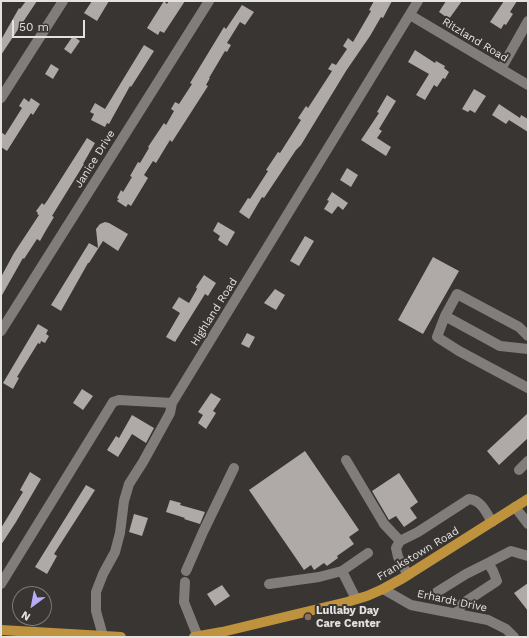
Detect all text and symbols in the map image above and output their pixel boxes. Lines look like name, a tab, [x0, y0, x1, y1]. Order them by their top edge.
scale bar	[14, 12, 87, 38]
street label: Ritzland Road	[440, 15, 510, 65]
text: 50 m	[19, 20, 49, 34]
street label: Janice Drive	[72, 128, 118, 190]
street label: Highland Road	[188, 276, 240, 348]
street label: Frankstown Road	[375, 524, 461, 584]
north arrow	[12, 586, 52, 626]
street label: Erhardt Drive	[416, 587, 488, 615]
place label: Lullaby Day Care Center	[316, 604, 381, 630]
text: N	[19, 608, 33, 623]
marker: Lullaby Day Care Center	[303, 612, 313, 622]

